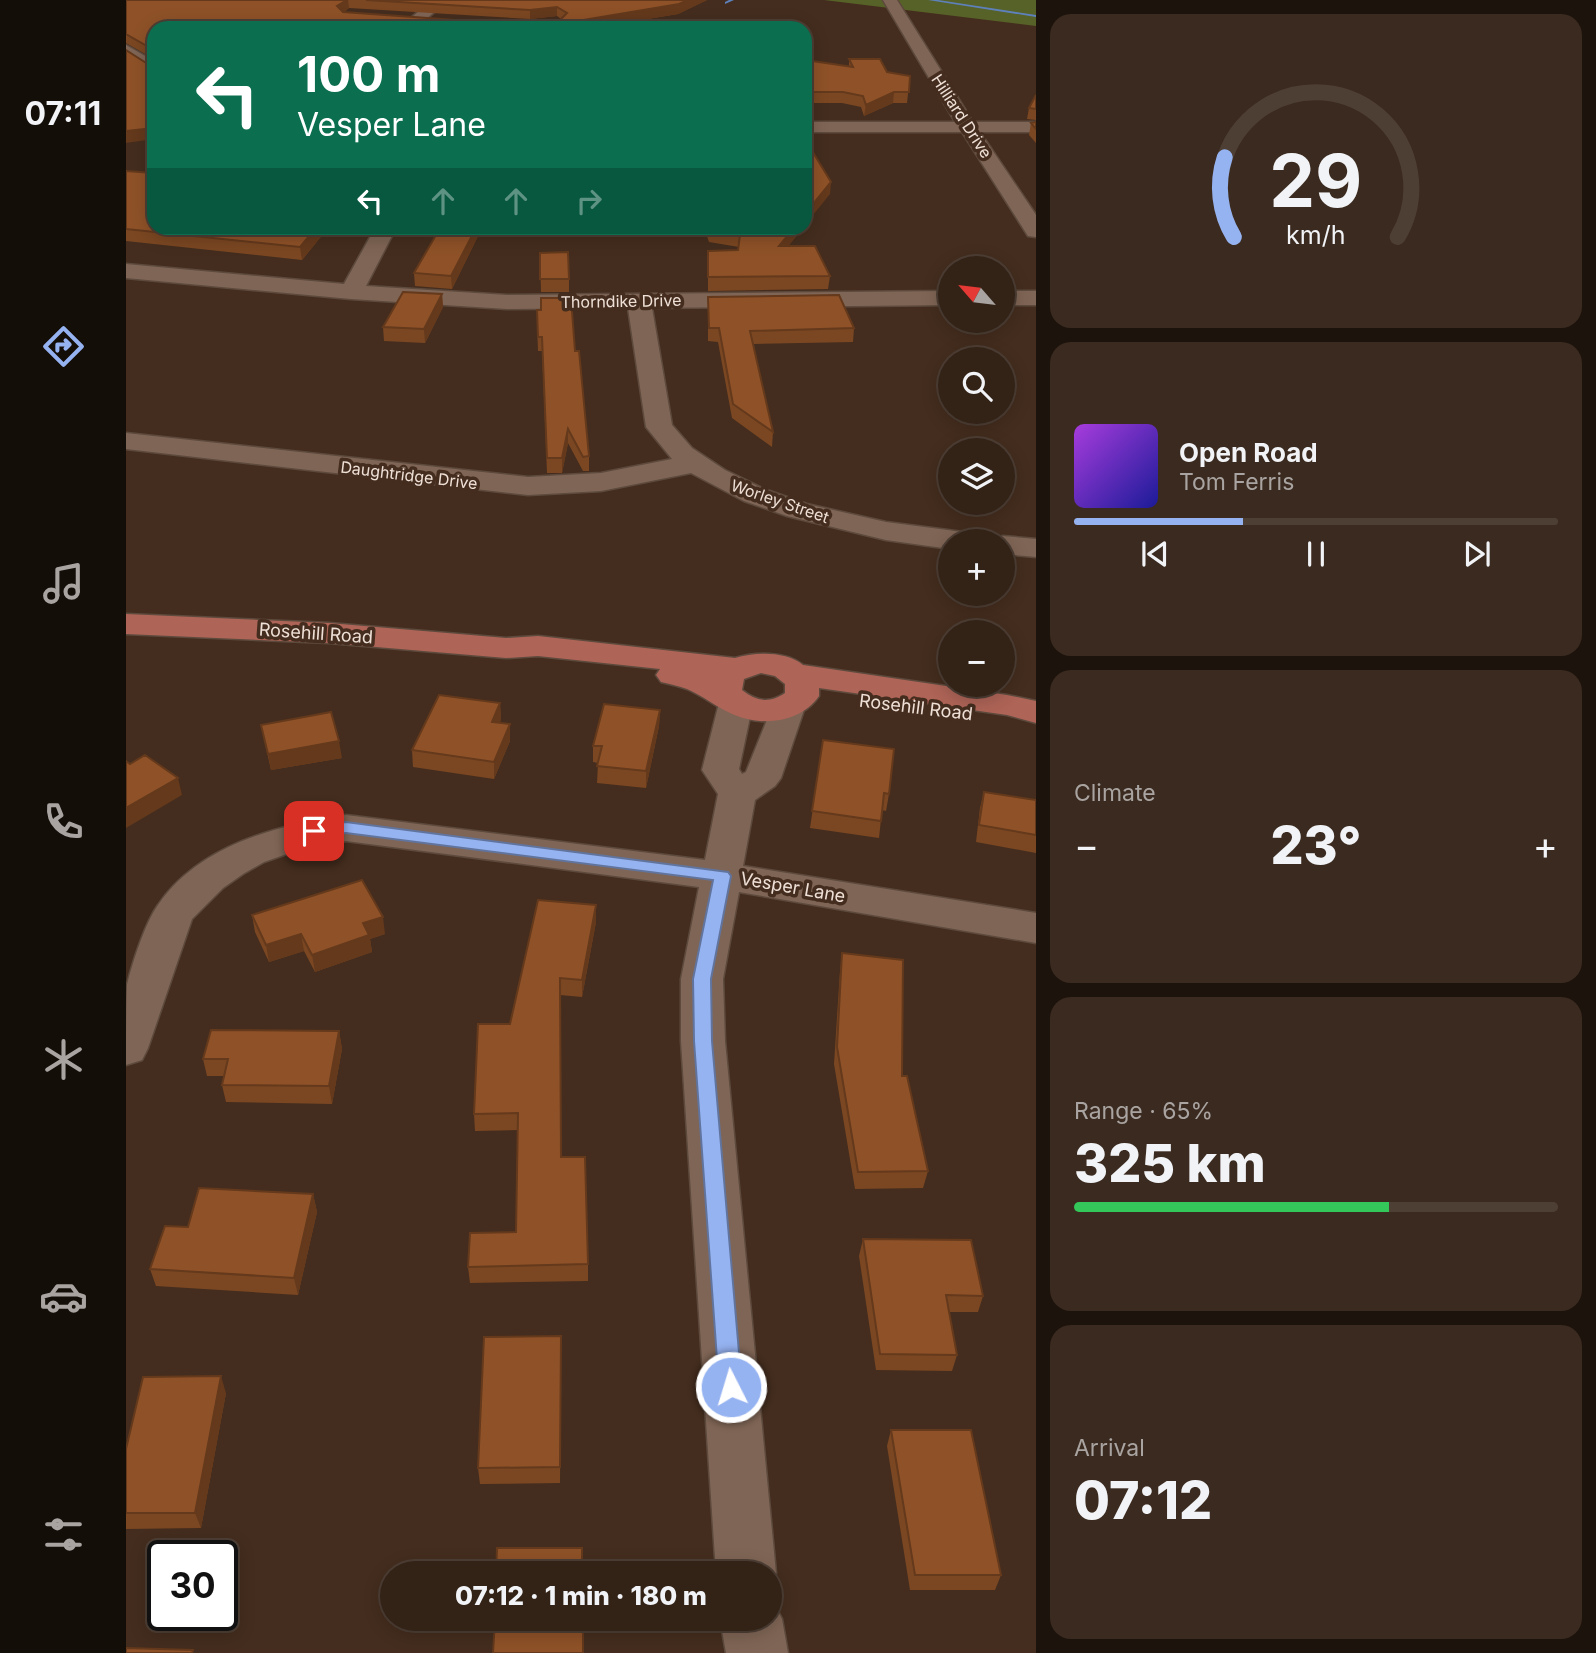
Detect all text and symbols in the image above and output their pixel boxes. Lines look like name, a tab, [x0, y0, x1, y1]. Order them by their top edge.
text: 100 m	[297, 45, 441, 104]
icon: left	[182, 49, 273, 140]
street label: Hilliard Drive	[927, 70, 997, 162]
text: 07:11	[25, 94, 101, 133]
text: Vesper Lane	[297, 105, 486, 144]
text: 29	[1269, 136, 1363, 225]
icon: left	[351, 182, 389, 220]
icon: ahead	[424, 182, 462, 220]
icon: ahead	[497, 182, 535, 220]
icon: right	[570, 182, 608, 220]
text: km/h	[1286, 220, 1346, 250]
north arrow	[938, 256, 1015, 332]
map controls	[938, 256, 1015, 697]
street label: Thorndike Drive	[560, 290, 682, 312]
icon: directions	[39, 322, 88, 371]
button: search	[938, 347, 1015, 424]
text: Open Road	[1179, 437, 1318, 468]
button: layers	[938, 438, 1015, 515]
street label: Daughtridge Drive	[339, 457, 479, 493]
text: Tom Ferris	[1179, 468, 1294, 496]
street label: Worley Street	[728, 475, 832, 527]
button: +	[938, 529, 1015, 606]
icon: previous	[1136, 535, 1174, 573]
icon: pause	[1297, 535, 1335, 573]
icon: next	[1458, 535, 1496, 573]
icon: music	[39, 559, 88, 608]
street label: Rosehill Road	[258, 619, 374, 647]
button: −	[938, 620, 1015, 697]
street label: Rosehill Road	[858, 690, 974, 724]
text: Climate	[1074, 779, 1156, 807]
icon: phone	[39, 797, 88, 846]
pin	[284, 801, 344, 861]
icon: arrive	[295, 812, 333, 850]
text: 23°	[1270, 814, 1362, 877]
text: −	[1074, 822, 1099, 868]
text: +	[1533, 822, 1558, 868]
street label: Vesper Lane	[739, 867, 847, 907]
icon: climate	[39, 1035, 88, 1084]
text: Range · 65%	[1074, 1097, 1213, 1125]
text: 325 km	[1074, 1132, 1266, 1195]
icon: car	[39, 1272, 88, 1321]
position arrow	[694, 1350, 768, 1424]
text: Arrival	[1074, 1434, 1145, 1462]
text: 07:12	[1074, 1469, 1212, 1532]
icon: filters	[39, 1510, 88, 1559]
speed limit sign: 30	[147, 1540, 238, 1631]
text: 07:12 · 1 min · 180 m	[455, 1580, 707, 1611]

